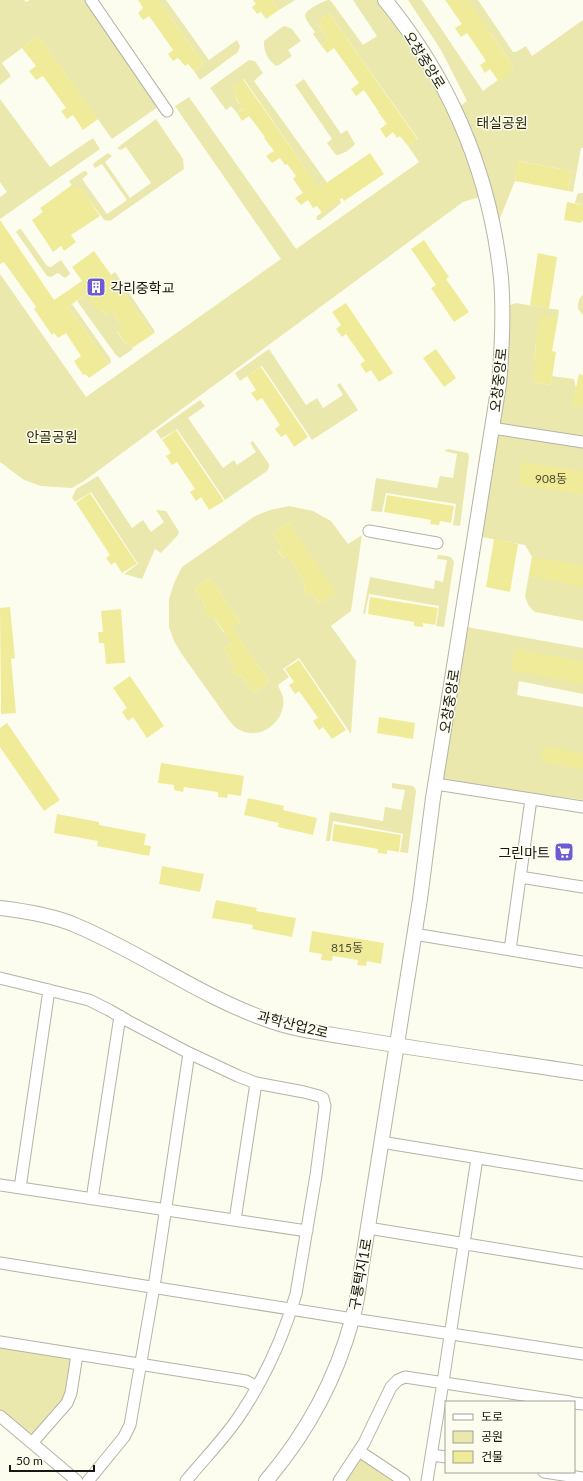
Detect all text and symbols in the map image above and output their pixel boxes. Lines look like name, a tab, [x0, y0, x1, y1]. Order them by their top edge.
street label: 오창중앙로	[401, 28, 449, 92]
park label: 태실공원	[476, 114, 528, 131]
building icon: 각리중학교	[85, 276, 107, 298]
place label: 각리중학교	[110, 279, 175, 296]
street label: 오창중앙로	[486, 347, 510, 413]
park label: 안골공원	[26, 428, 78, 445]
house number: 908동	[535, 471, 567, 486]
street label: 오창중앙로	[436, 668, 462, 734]
supermarket icon: 그린마트	[553, 841, 575, 863]
place label: 그린마트	[498, 844, 550, 861]
house number: 815동	[331, 940, 363, 955]
street label: 과학산업2로	[256, 1007, 330, 1041]
street label: 구룡택지1로	[345, 1237, 375, 1311]
legend	[445, 1401, 575, 1473]
text: 도로	[481, 1409, 503, 1424]
text: 공원	[481, 1429, 503, 1444]
scale bar	[10, 1447, 94, 1473]
text: 건물	[481, 1449, 503, 1464]
text: 50 m	[16, 1453, 43, 1468]

